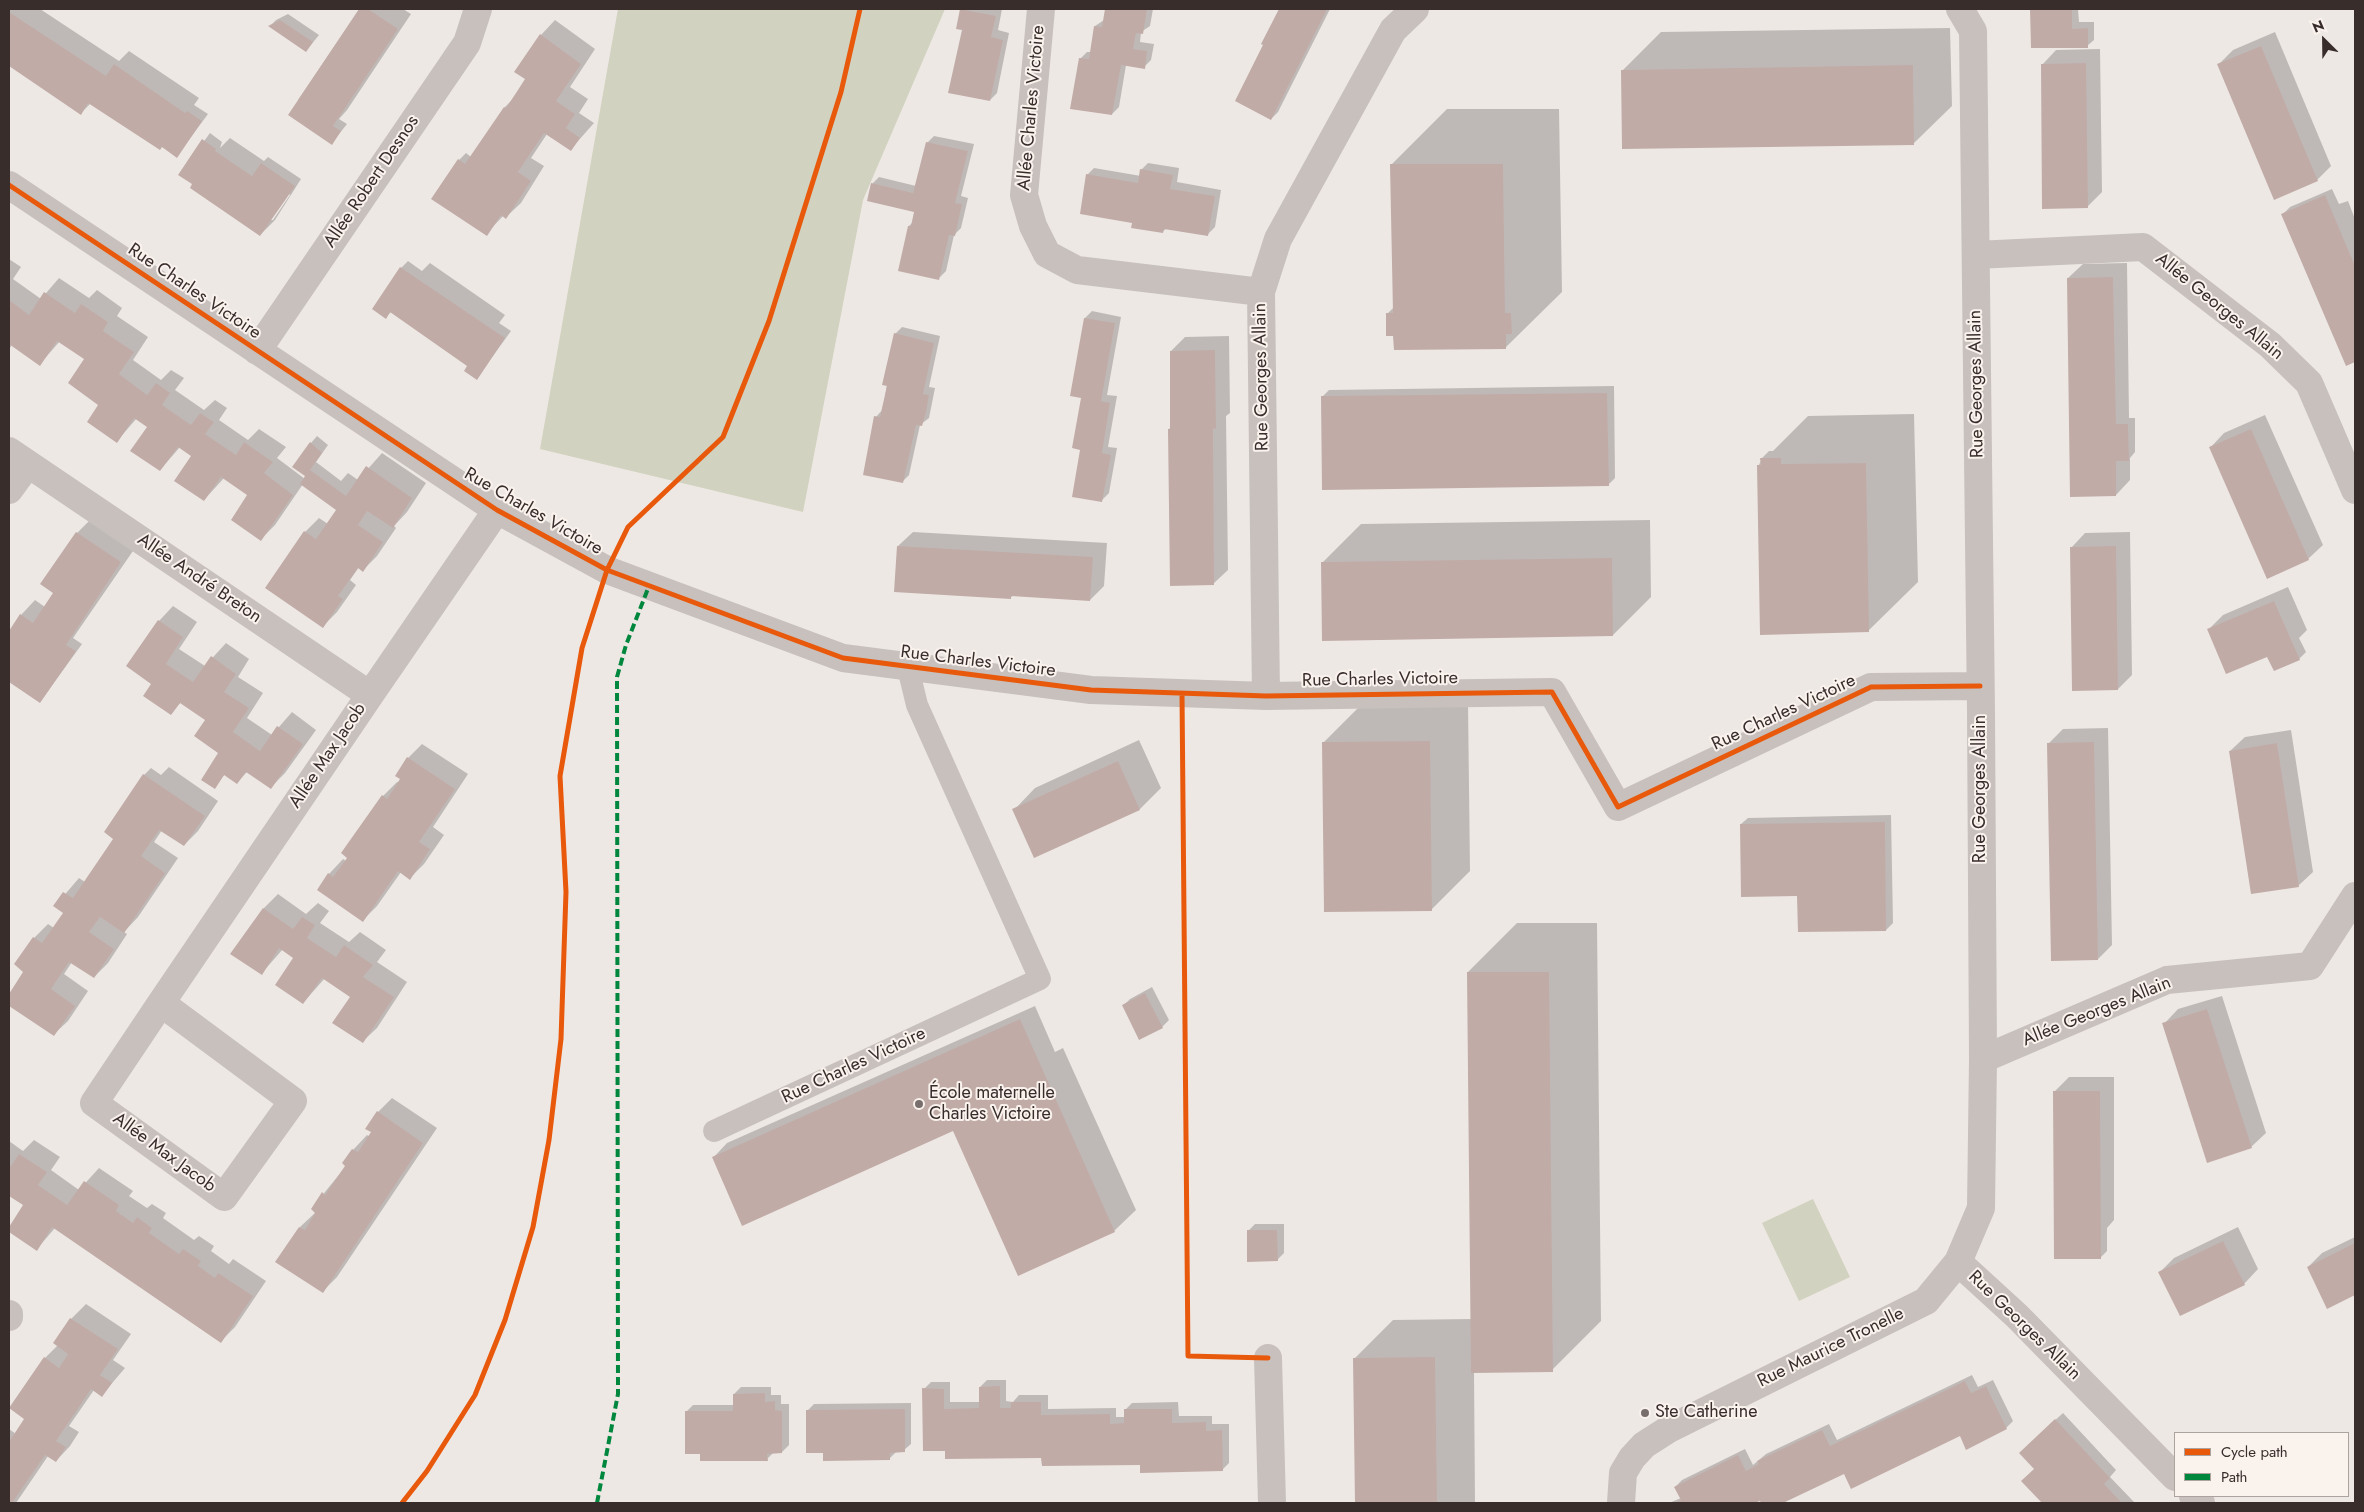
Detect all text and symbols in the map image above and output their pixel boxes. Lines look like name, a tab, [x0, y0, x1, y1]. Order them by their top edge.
north arrow	[2299, 15, 2349, 65]
text: N	[2309, 15, 2327, 38]
street label: Allée Charles Victoire	[1014, 24, 1050, 192]
street label: Allée Robert Desnos	[320, 112, 424, 252]
street label: Rue Charles Victoire	[123, 239, 265, 345]
street label: Allée Georges Allain	[2151, 249, 2287, 365]
street label: Rue Georges Allain	[1250, 303, 1274, 451]
street label: Rue Georges Allain	[1965, 310, 1989, 458]
street label: Rue Charles Victoire	[460, 464, 606, 560]
street label: Allée André Breton	[133, 529, 265, 629]
street label: Rue Charles Victoire	[899, 642, 1057, 682]
street label: Rue Charles Victoire	[1302, 668, 1458, 692]
street label: Rue Charles Victoire	[1709, 670, 1859, 756]
street label: Allée Max Jacob	[285, 699, 371, 813]
street label: Rue Georges Allain	[1970, 715, 1992, 863]
street label: Allée Georges Allain	[2020, 972, 2174, 1052]
street label: Rue Charles Victoire	[779, 1023, 929, 1109]
place label: École maternelle Charles Victoire	[929, 1083, 1055, 1126]
marker: École maternelle Charles Victoire	[913, 1098, 925, 1110]
street label: Allée Max Jacob	[108, 1108, 220, 1198]
street label: Rue Georges Allain	[1963, 1267, 2085, 1385]
street label: Rue Maurice Tronelle	[1754, 1303, 1908, 1393]
place label: Ste Catherine	[1655, 1402, 1757, 1424]
marker: Ste Catherine	[1639, 1407, 1651, 1419]
legend	[2174, 1432, 2349, 1497]
text: Cycle path	[2221, 1441, 2288, 1463]
text: Path	[2221, 1466, 2247, 1488]

